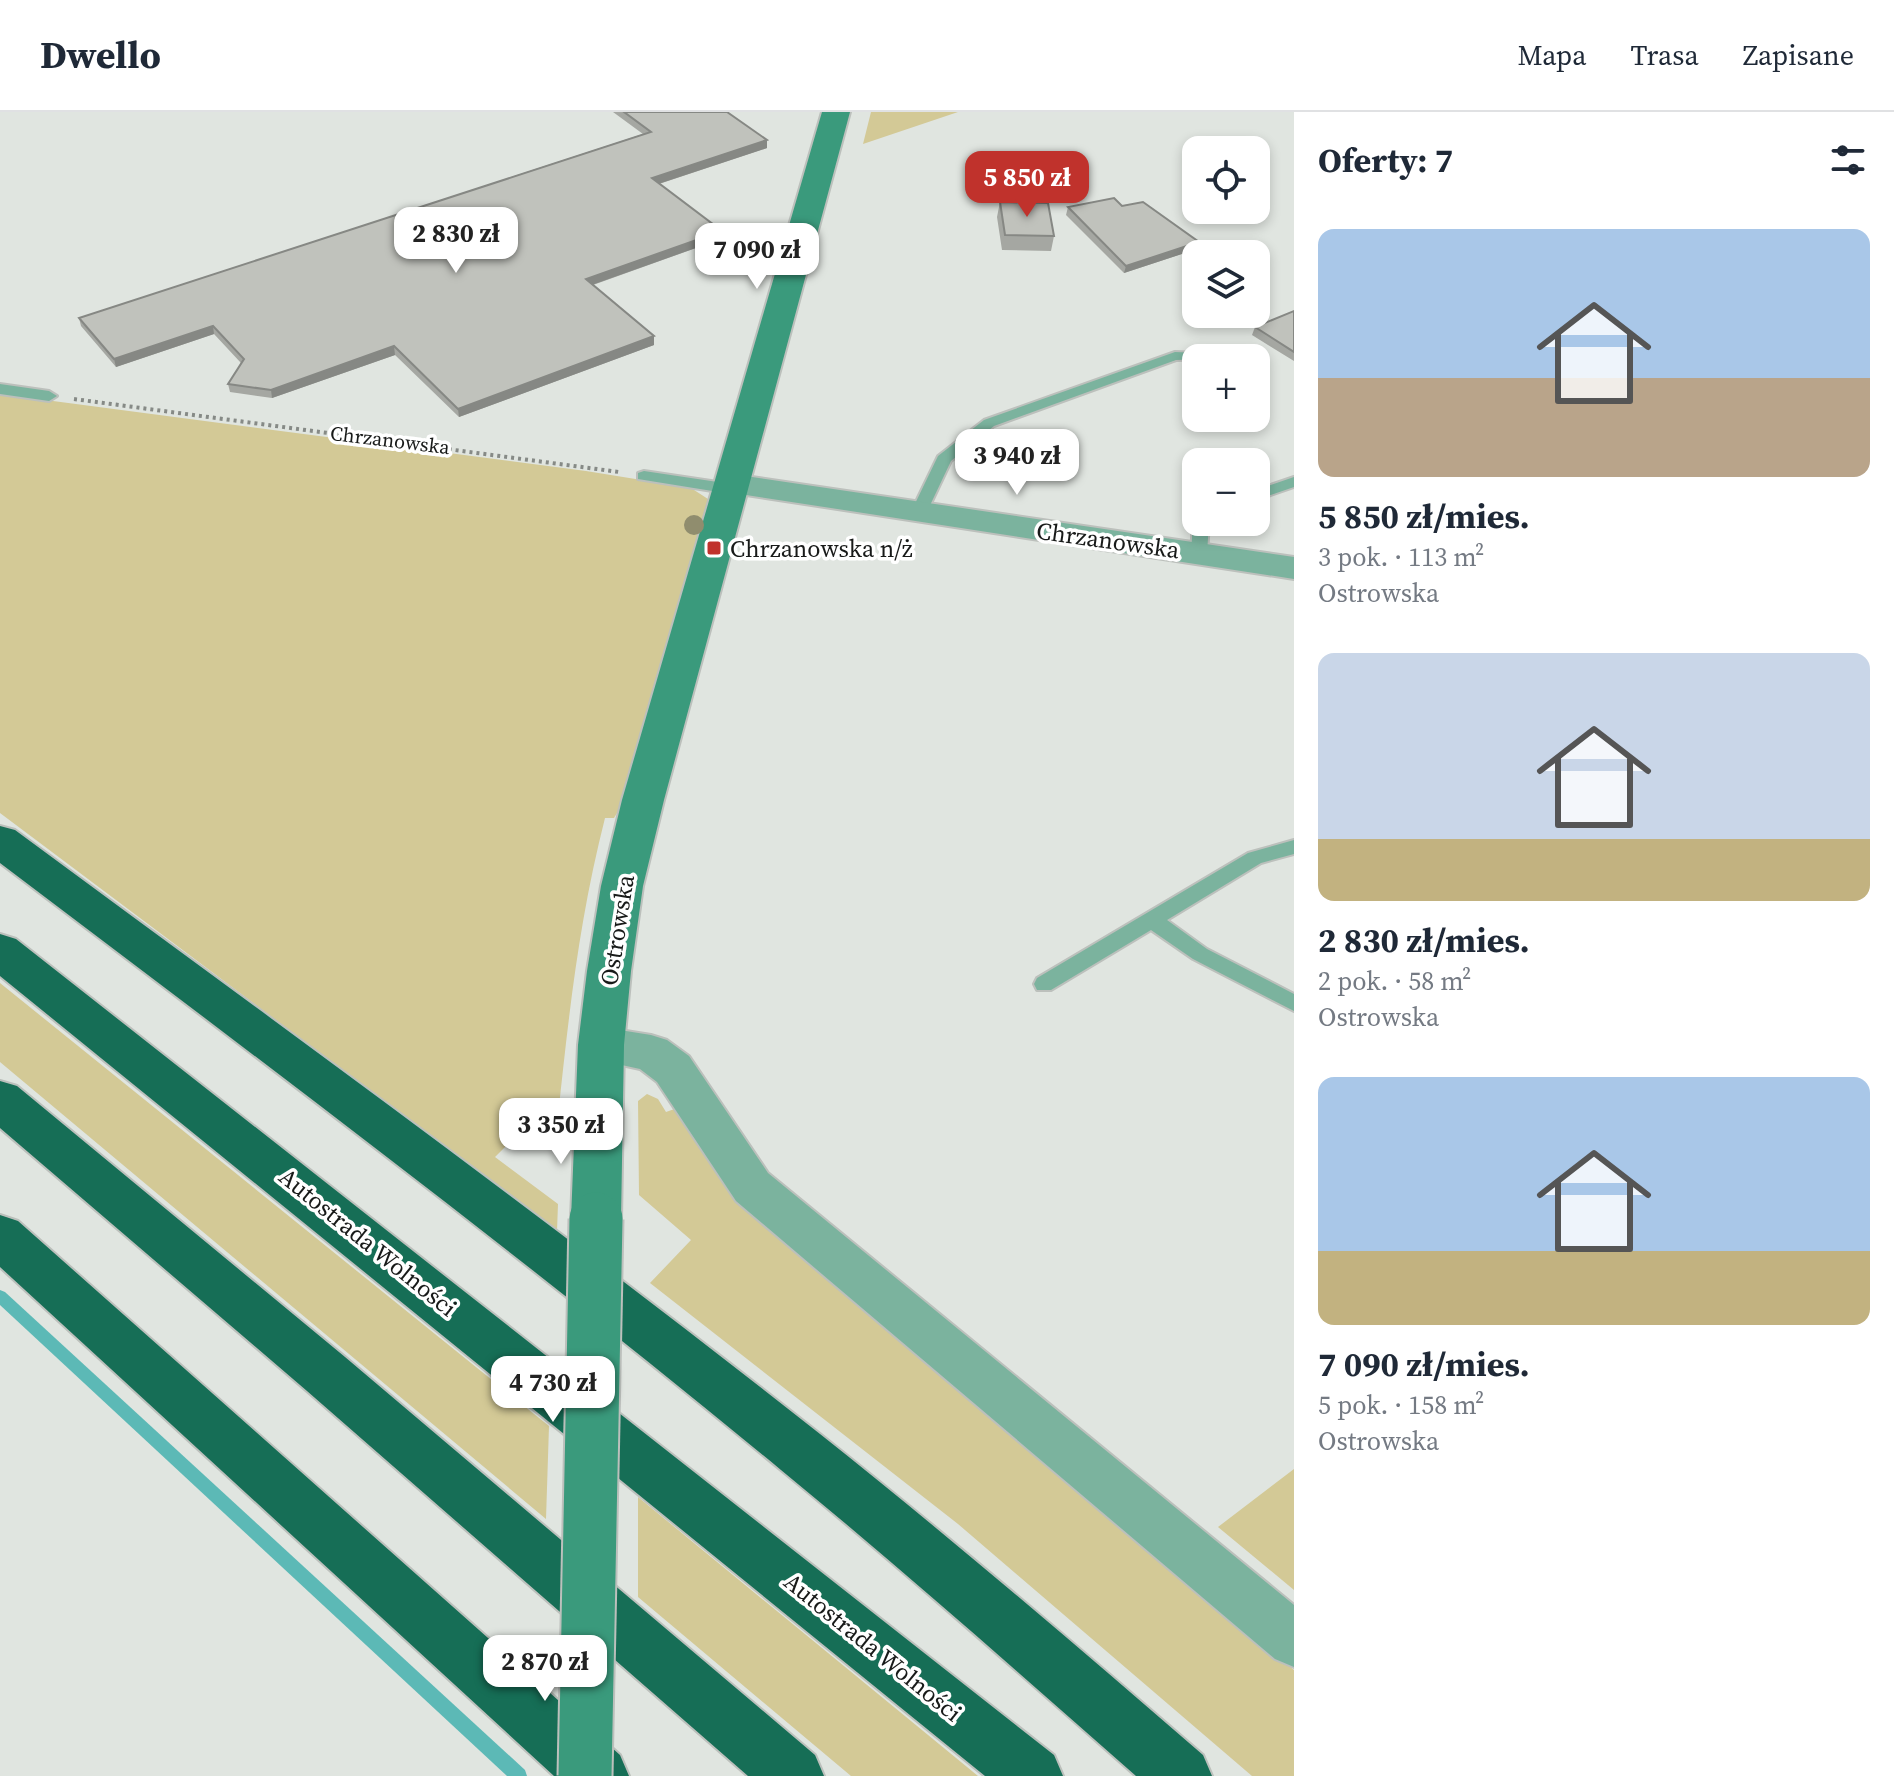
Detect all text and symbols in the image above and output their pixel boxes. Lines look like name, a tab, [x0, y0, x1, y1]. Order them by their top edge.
text: Dwello	[40, 29, 161, 81]
text: Mapa	[1517, 36, 1586, 74]
text: Trasa	[1630, 36, 1699, 74]
text: Zapisane	[1743, 36, 1854, 74]
map controls	[1182, 136, 1270, 536]
button: locate	[1182, 136, 1270, 224]
text: Oferty: 7	[1318, 137, 1453, 183]
icon: filters	[1826, 138, 1870, 182]
pin: 5 850 zł	[944, 151, 1110, 219]
text: 5 850 zł	[983, 159, 1071, 195]
pin: 2 830 zł	[373, 207, 539, 275]
text: 2 830 zł	[412, 215, 500, 251]
pin: 7 090 zł	[674, 223, 840, 291]
text: 7 090 zł	[713, 231, 801, 267]
button: layers	[1182, 240, 1270, 328]
icon: home	[1522, 281, 1666, 425]
button: +	[1182, 344, 1270, 432]
street label: Chrzanowska	[329, 419, 452, 461]
pin: 3 940 zł	[934, 429, 1100, 497]
text: 3 940 zł	[973, 437, 1061, 473]
button: −	[1182, 448, 1270, 536]
text: 5 850 zł/mies.	[1318, 493, 1530, 539]
street label: Chrzanowska	[1034, 514, 1182, 566]
place label: Chrzanowska n/ż	[730, 532, 913, 565]
marker: Chrzanowska n/ż	[705, 539, 723, 557]
text: 3 pok. · 113 m²	[1318, 539, 1484, 575]
text: Ostrowska	[1318, 575, 1439, 611]
icon: home	[1522, 705, 1666, 849]
street label: Ostrowska	[592, 871, 642, 988]
text: 2 830 zł/mies.	[1318, 917, 1530, 963]
text: 2 pok. · 58 m²	[1318, 963, 1471, 999]
text: Ostrowska	[1318, 999, 1439, 1035]
pin: 3 350 zł	[478, 1098, 644, 1166]
text: 3 350 zł	[517, 1106, 605, 1142]
icon: home	[1522, 1129, 1666, 1273]
street label: Autostrada Wolności	[272, 1160, 464, 1324]
text: 7 090 zł/mies.	[1318, 1341, 1530, 1387]
pin: 4 730 zł	[470, 1356, 636, 1424]
text: 4 730 zł	[509, 1364, 597, 1400]
text: 5 pok. · 158 m²	[1318, 1387, 1484, 1423]
text: Ostrowska	[1318, 1423, 1439, 1459]
street label: Autostrada Wolności	[777, 1565, 969, 1729]
pin: 2 870 zł	[462, 1635, 628, 1703]
text: 2 870 zł	[501, 1643, 589, 1679]

